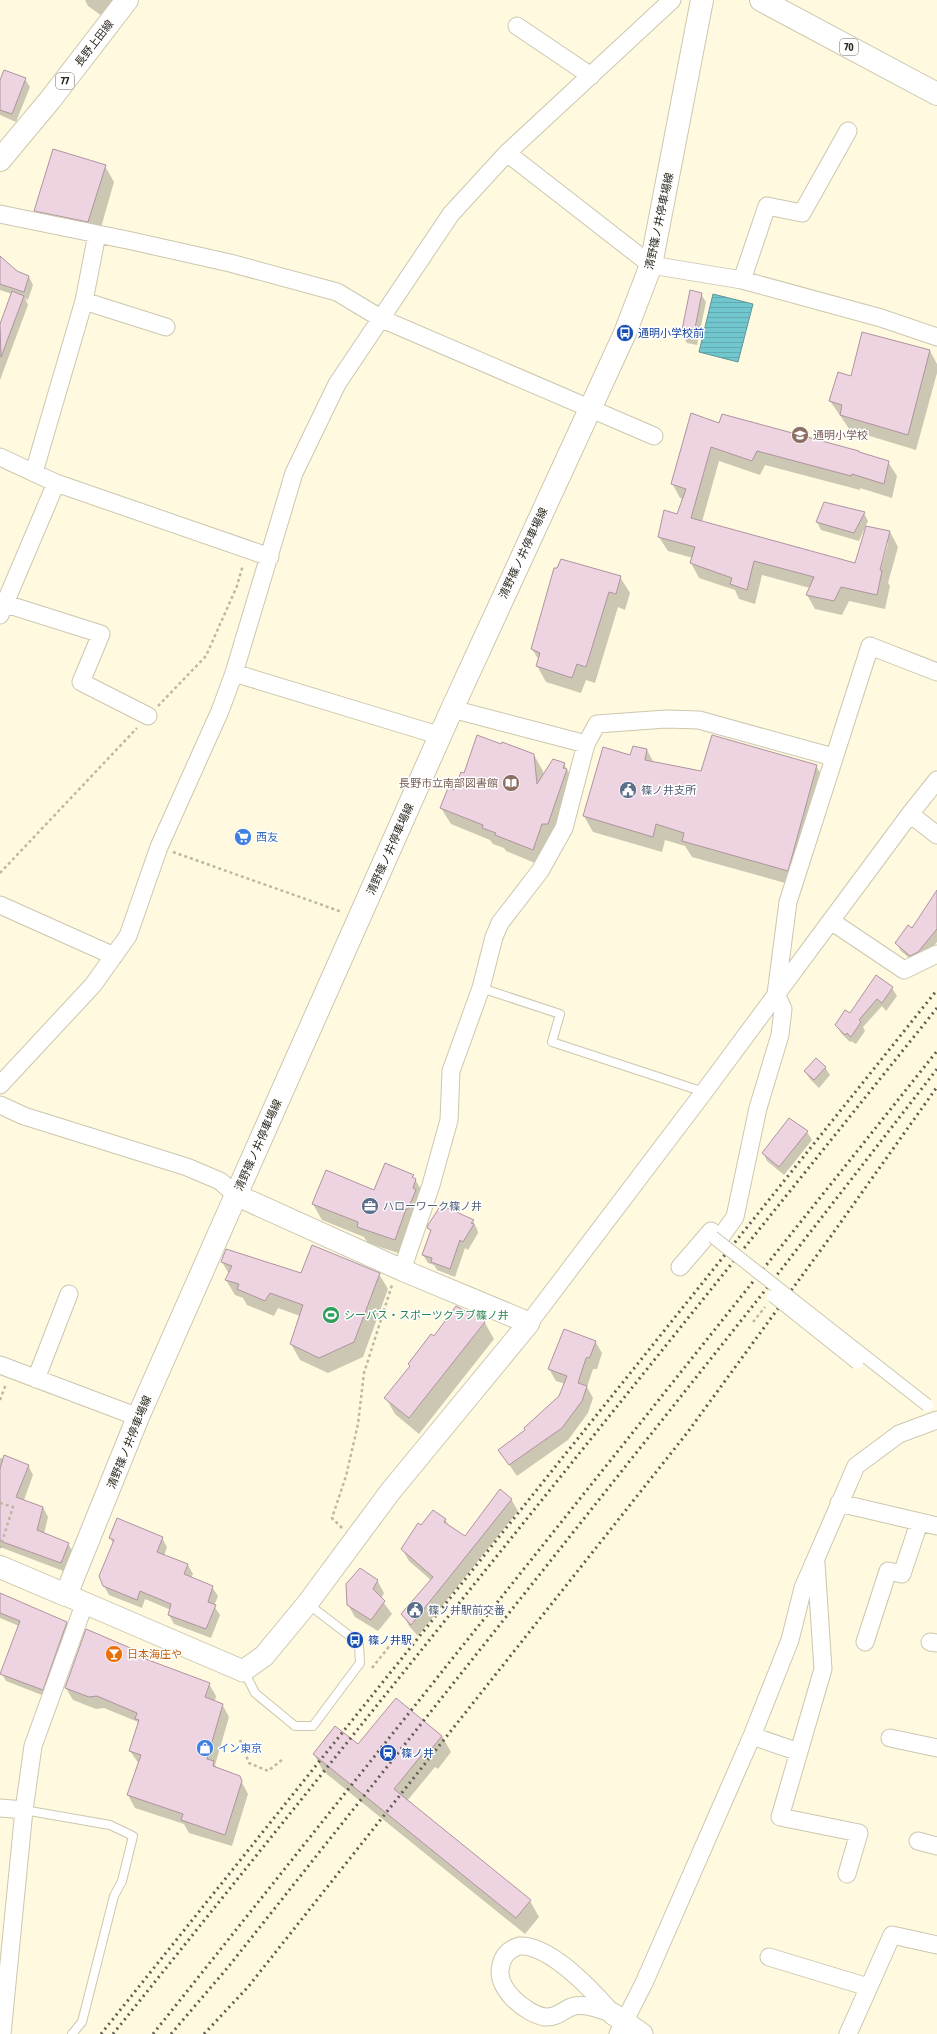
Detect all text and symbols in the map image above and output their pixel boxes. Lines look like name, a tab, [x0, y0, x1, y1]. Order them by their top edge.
street label: 長野上田線	[72, 18, 116, 69]
road number: 70	[840, 39, 858, 55]
road number: 77	[56, 73, 74, 89]
street label: 清野篠ノ井停車場線	[643, 171, 676, 271]
bus stop icon: 通明小学校前	[615, 323, 635, 343]
place label: 通明小学校前	[638, 327, 704, 340]
school or university icon: 通明小学校	[790, 425, 810, 445]
place label: 通明小学校	[813, 429, 868, 442]
street label: 清野篠ノ井停車場線	[497, 506, 550, 601]
library icon: 長野市立南部図書館	[501, 773, 521, 793]
place label: 長野市立南部図書館	[399, 777, 498, 790]
public building icon: 篠ノ井支所	[618, 780, 638, 800]
place label: 篠ノ井支所	[641, 784, 697, 797]
street label: 清野篠ノ井停車場線	[364, 801, 417, 897]
supermarket icon: 西友	[233, 827, 253, 847]
place label: 西友	[256, 831, 278, 844]
street label: 清野篠ノ井停車場線	[232, 1097, 285, 1193]
office icon: ハローワーク篠ノ井	[360, 1196, 380, 1216]
place label: ハローワーク篠ノ井	[383, 1200, 482, 1213]
sports icon: シーバス・スポーツクラブ篠ノ井	[321, 1305, 341, 1325]
place label: シーバス・スポーツクラブ篠ノ井	[344, 1309, 509, 1322]
street label: 清野篠ノ井停車場線	[105, 1394, 154, 1491]
public building icon: 篠ノ井駅前交番	[405, 1600, 425, 1620]
place label: 篠ノ井駅前交番	[428, 1604, 505, 1617]
bus stop icon: 篠ノ井駅	[345, 1630, 365, 1650]
place label: 篠ノ井駅	[368, 1634, 412, 1647]
bar icon: 日本海庄や	[104, 1644, 124, 1664]
place label: 日本海庄や	[127, 1648, 182, 1661]
shop icon: イン東京	[195, 1738, 215, 1758]
place label: イン東京	[218, 1742, 262, 1755]
station icon: 篠ノ井	[378, 1743, 398, 1763]
place label: 篠ノ井	[401, 1747, 434, 1760]

